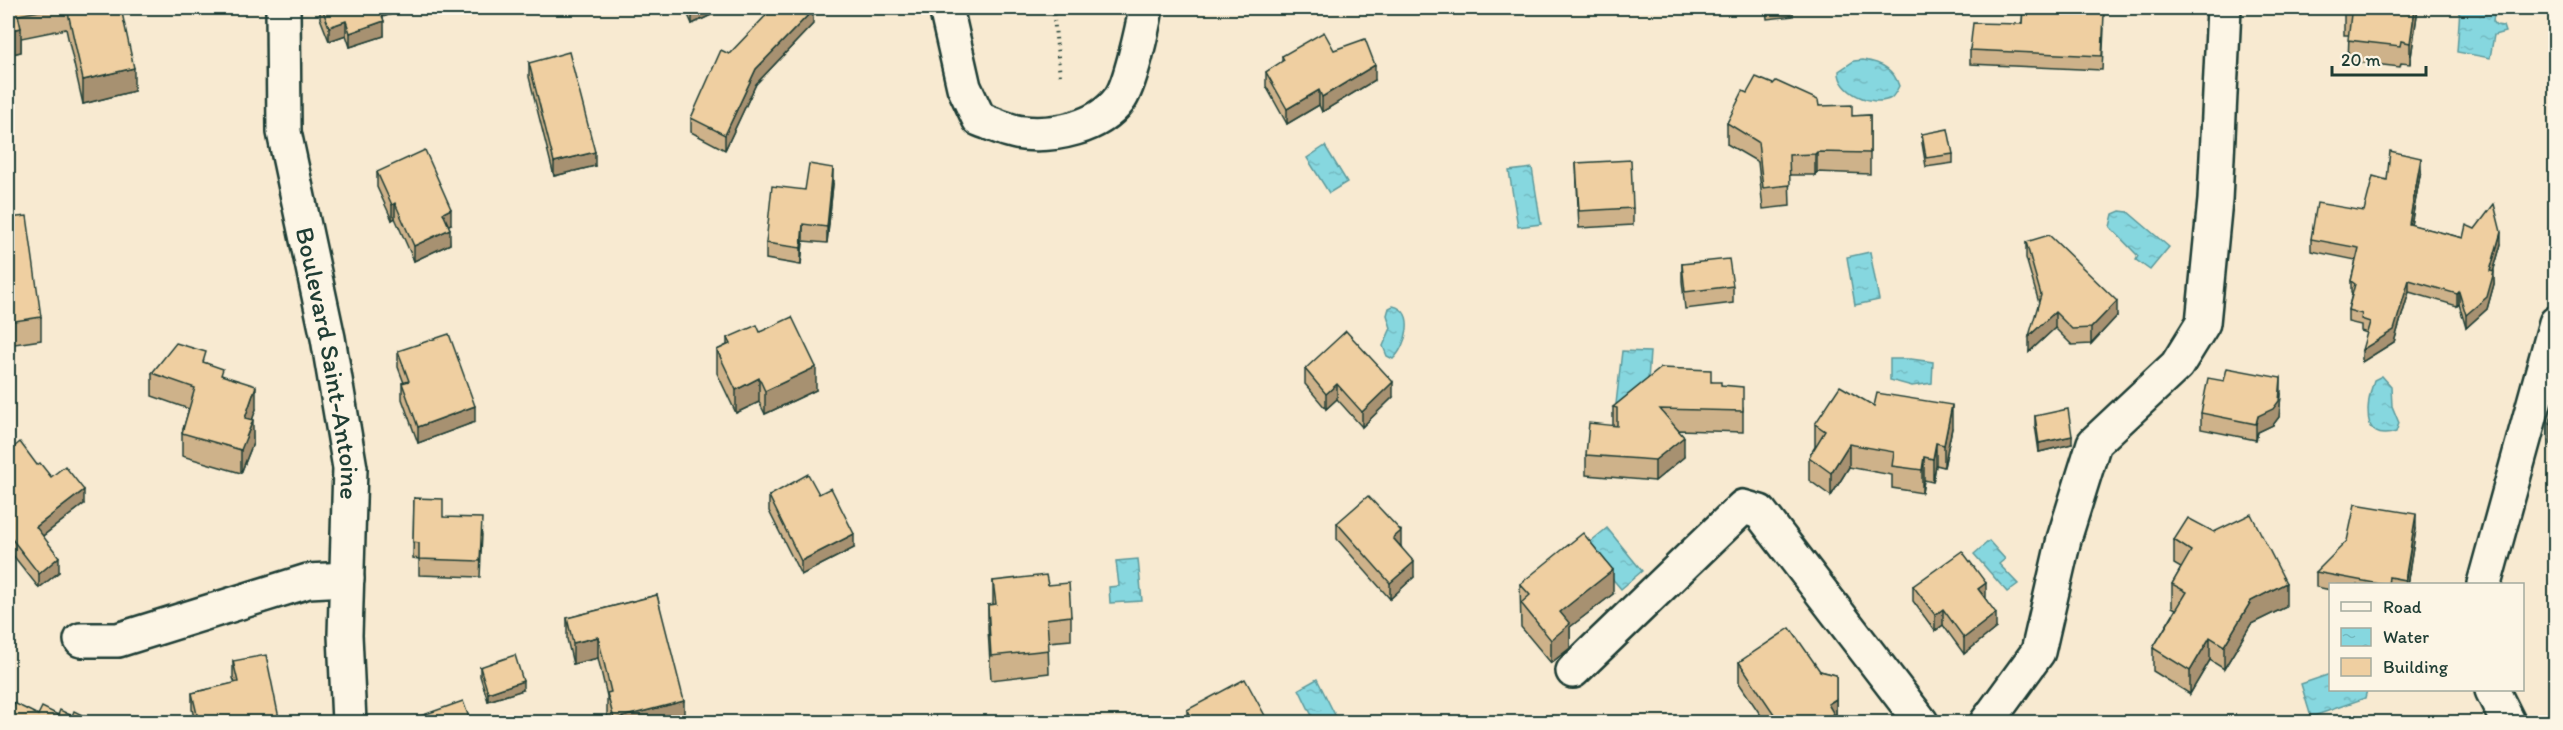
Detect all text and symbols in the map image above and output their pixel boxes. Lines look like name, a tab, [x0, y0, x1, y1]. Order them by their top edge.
scale bar	[2332, 39, 2426, 77]
text: 20 m	[2341, 49, 2381, 71]
street label: Boulevard Saint-Antoine	[289, 224, 366, 500]
legend	[2329, 583, 2524, 691]
text: Road	[2383, 596, 2422, 618]
text: Water	[2383, 626, 2429, 648]
text: Building	[2383, 656, 2449, 678]

